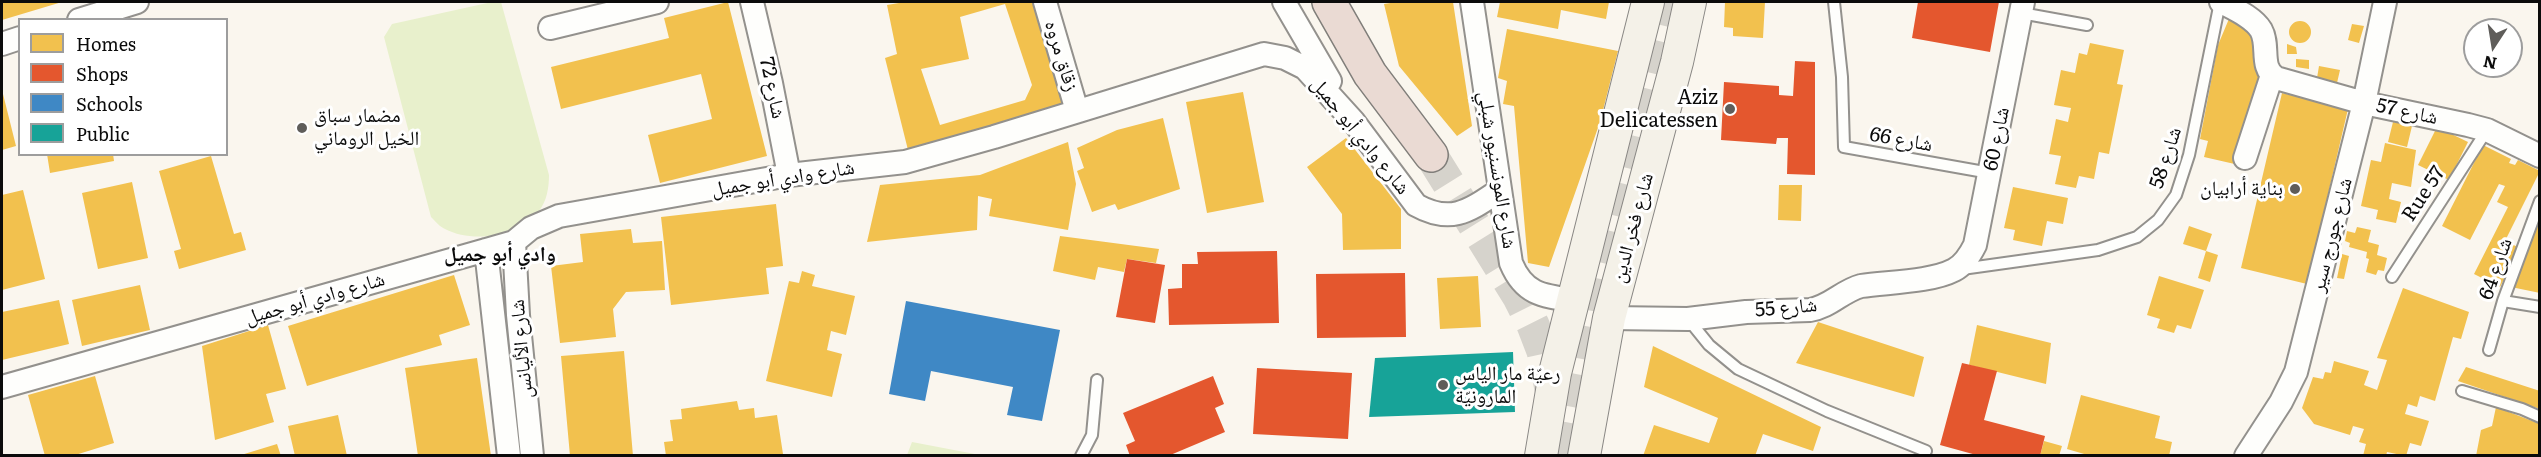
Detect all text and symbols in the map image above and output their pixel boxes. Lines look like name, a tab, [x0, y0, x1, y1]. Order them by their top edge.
legend	[18, 18, 228, 156]
street label: زقاق مروه	[1039, 18, 1083, 94]
north arrow	[2463, 18, 2523, 78]
text: Homes	[76, 30, 136, 57]
text: N	[2481, 51, 2499, 77]
street label: شارع 72	[754, 55, 790, 121]
text: Shops	[76, 60, 128, 87]
street label: شارع وادي أبو جميل	[1305, 72, 1415, 200]
place label: Aziz Delicatessen	[1600, 86, 1718, 133]
text: Schools	[76, 90, 142, 117]
street label: شارع المونسنيور شبلي	[1473, 90, 1521, 250]
street label: شارع 57	[2374, 94, 2440, 130]
marker: Aziz Delicatessen	[1723, 102, 1737, 116]
place label: مضمار سباق الخيل الروماني	[314, 104, 419, 151]
street label: شارع 60	[1979, 105, 2015, 173]
text: Public	[76, 120, 130, 147]
marker: مضمار سباق الخيل الروماني	[295, 121, 309, 135]
street label: شارع 66	[1868, 123, 1934, 157]
street label: شارع 58	[2145, 124, 2187, 192]
street label: شارع وادي أبو جميل	[710, 156, 856, 202]
street label: Rue 57	[2397, 162, 2451, 226]
street label: شارع فخر الدين	[1607, 170, 1659, 286]
street label: شارع جورج سير	[2306, 175, 2358, 295]
place label: بناية أرابيان	[2200, 177, 2283, 201]
marker: بناية أرابيان	[2288, 182, 2302, 196]
street label: شارع 64	[2474, 235, 2518, 303]
district label: وادي أبو جميل	[444, 242, 556, 268]
street label: شارع وادي أبو جميل	[242, 268, 388, 330]
street label: شارع 55	[1754, 293, 1818, 323]
street label: شارع الأليانس	[506, 298, 538, 400]
place label: رعيّة مار الياس المارونيّة	[1455, 362, 1560, 409]
marker: رعيّة مار الياس المارونيّة	[1436, 378, 1450, 392]

